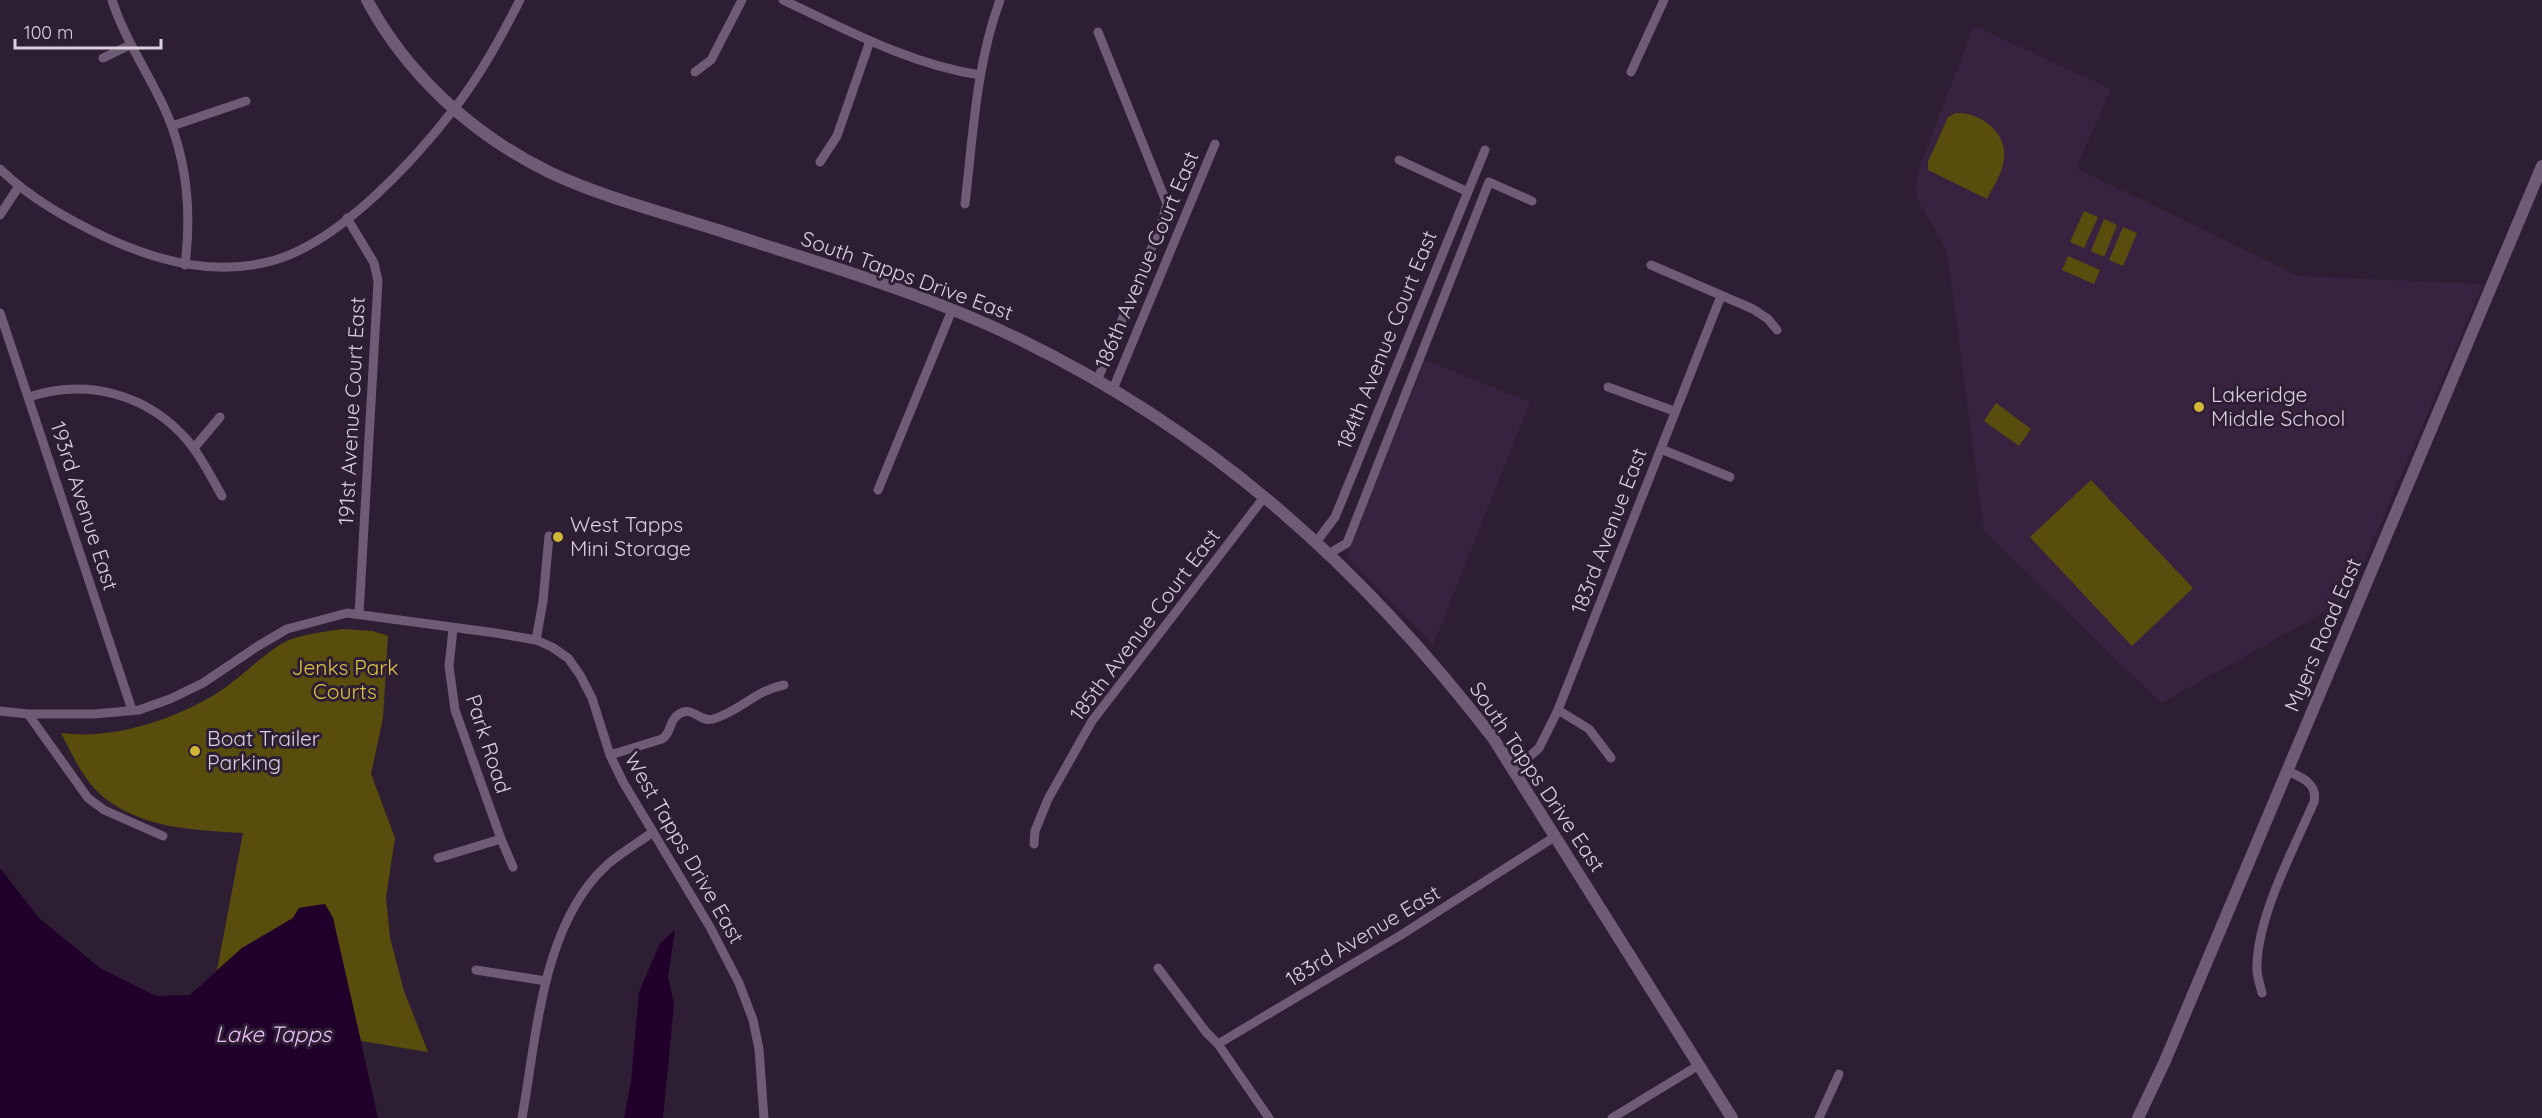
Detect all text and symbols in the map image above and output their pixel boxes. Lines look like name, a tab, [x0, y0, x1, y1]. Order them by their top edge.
scale bar	[15, 12, 160, 50]
text: 100 m	[24, 21, 73, 44]
street label: 186th Avenue Court East	[1088, 147, 1204, 372]
street label: South Tapps Drive East	[798, 225, 1017, 325]
street label: 184th Avenue Court East	[1330, 227, 1442, 453]
street label: 191st Avenue Court East	[332, 296, 370, 526]
place label: Lakeridge Middle School	[2211, 381, 2345, 431]
marker: Lakeridge Middle School	[2192, 400, 2206, 414]
street label: 193rd Avenue East	[45, 418, 124, 593]
street label: 183rd Avenue East	[1565, 444, 1652, 617]
place label: West Tapps Mini Storage	[570, 511, 691, 561]
street label: 185th Avenue Court East	[1063, 523, 1225, 726]
marker: West Tapps Mini Storage	[551, 530, 565, 544]
street label: Myers Road East	[2278, 554, 2366, 715]
park label: Jenks Park Courts	[291, 654, 399, 704]
street label: South Tapps Drive East	[1465, 677, 1611, 876]
street label: Park Road	[461, 691, 517, 796]
place label: Boat Trailer Parking	[207, 725, 320, 775]
marker: Boat Trailer Parking	[188, 744, 202, 758]
street label: West Tapps Drive East	[619, 747, 750, 948]
street label: 183rd Avenue East	[1281, 879, 1444, 991]
water label: Lake Tapps	[215, 1020, 333, 1048]

